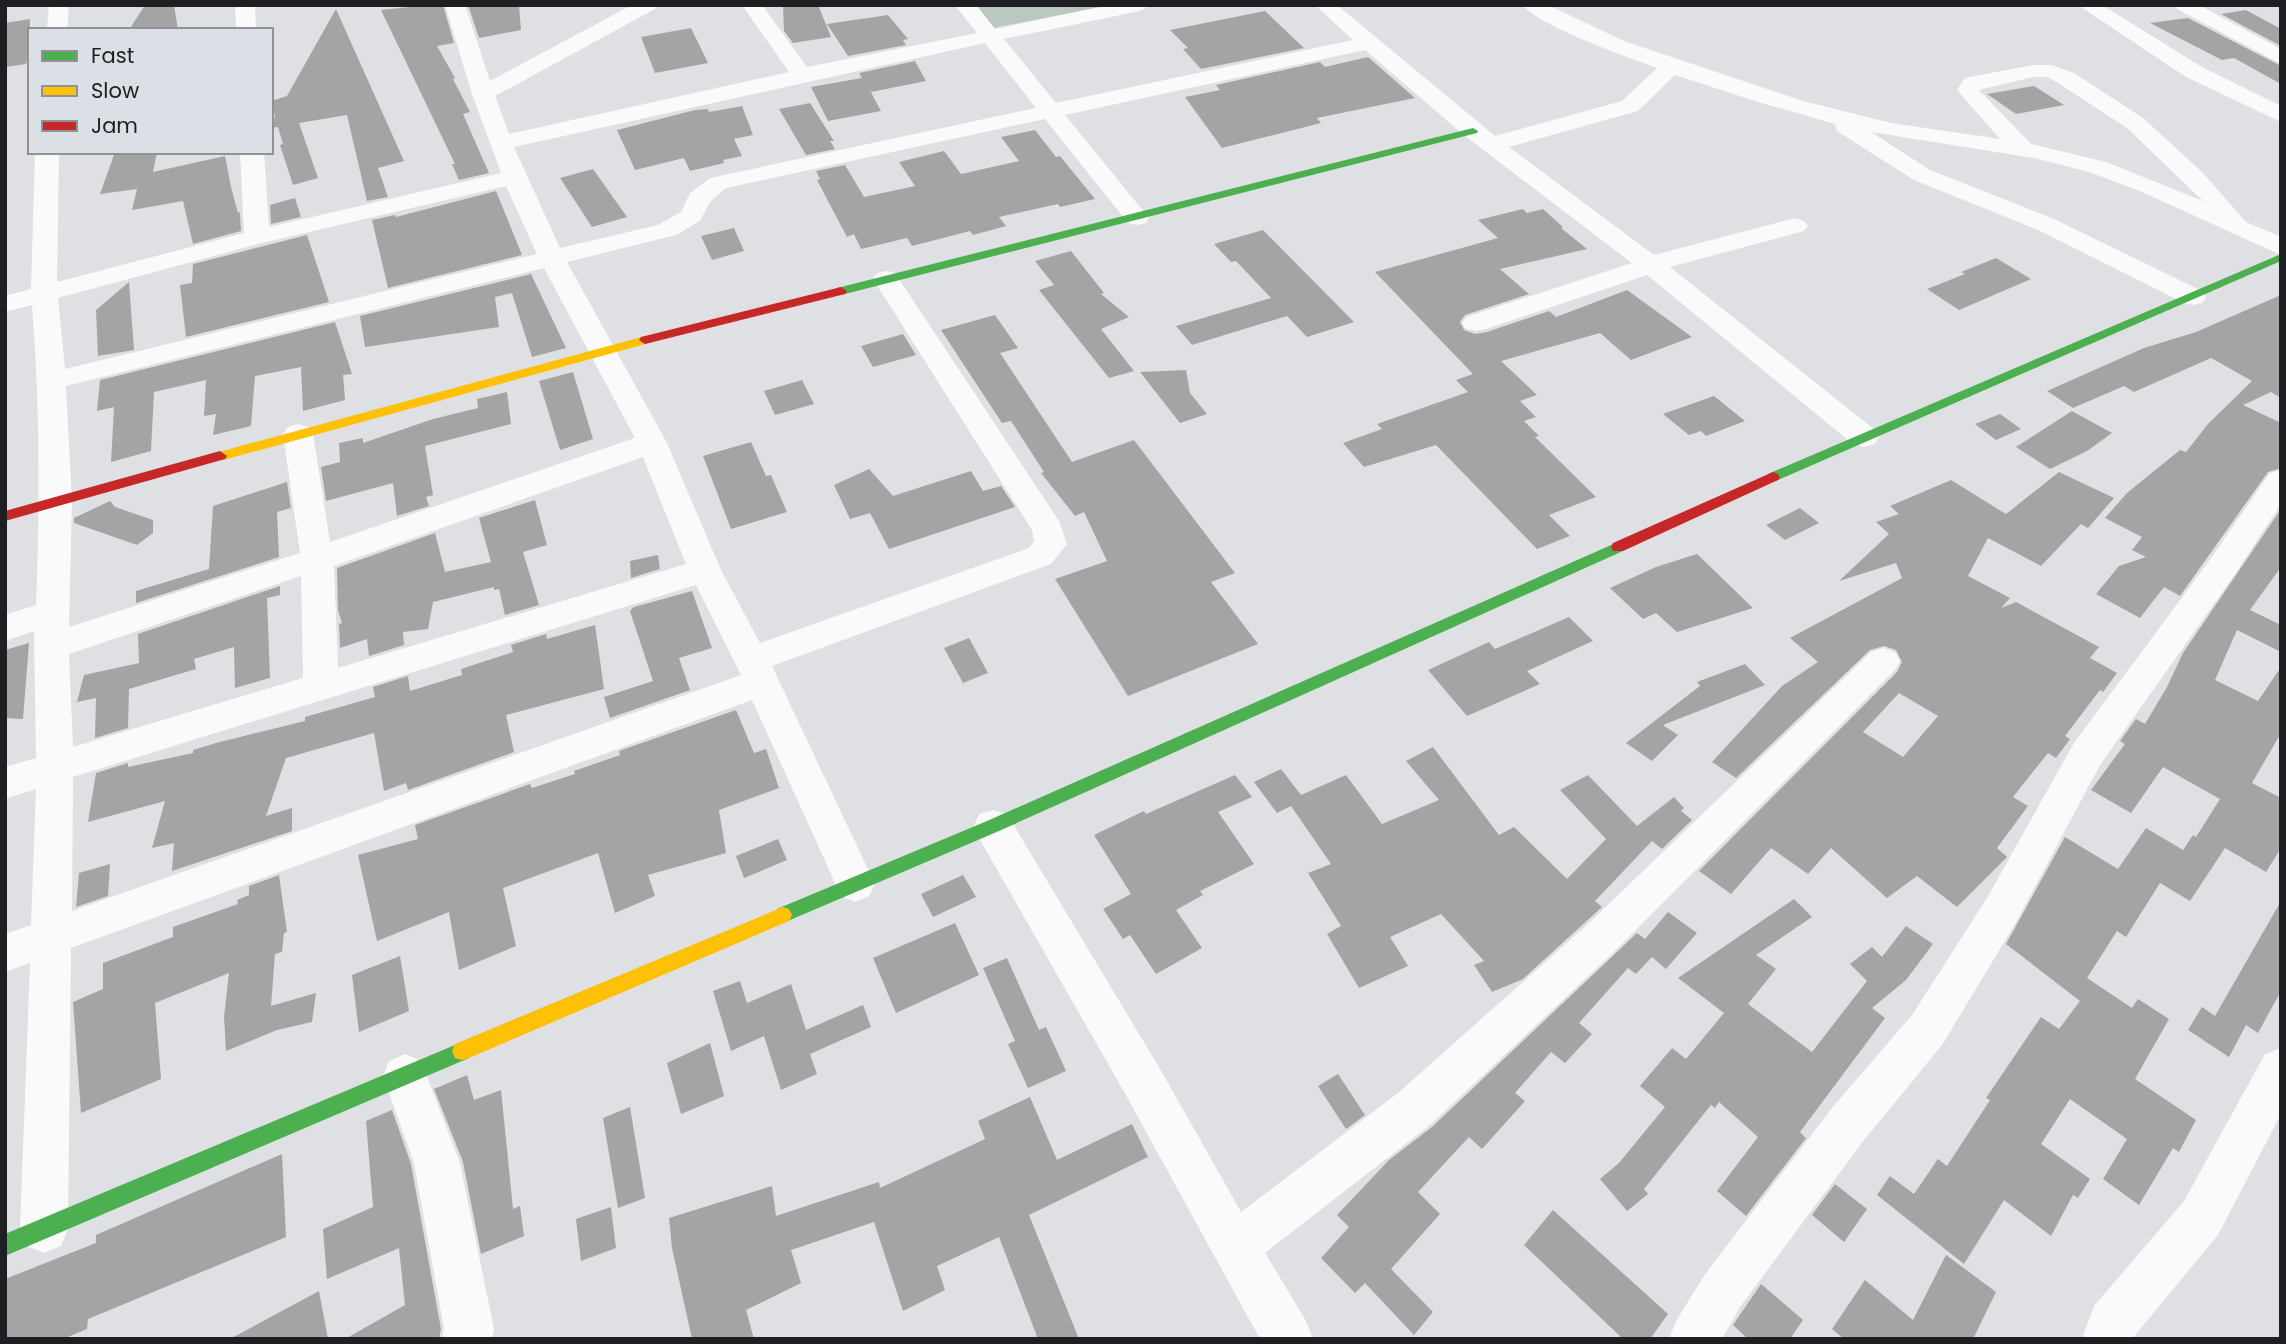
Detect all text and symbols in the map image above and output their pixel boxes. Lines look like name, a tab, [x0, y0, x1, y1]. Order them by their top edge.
legend	[28, 28, 273, 154]
text: Fast	[91, 41, 134, 70]
text: Slow	[91, 76, 139, 105]
text: Jam	[91, 111, 138, 140]

